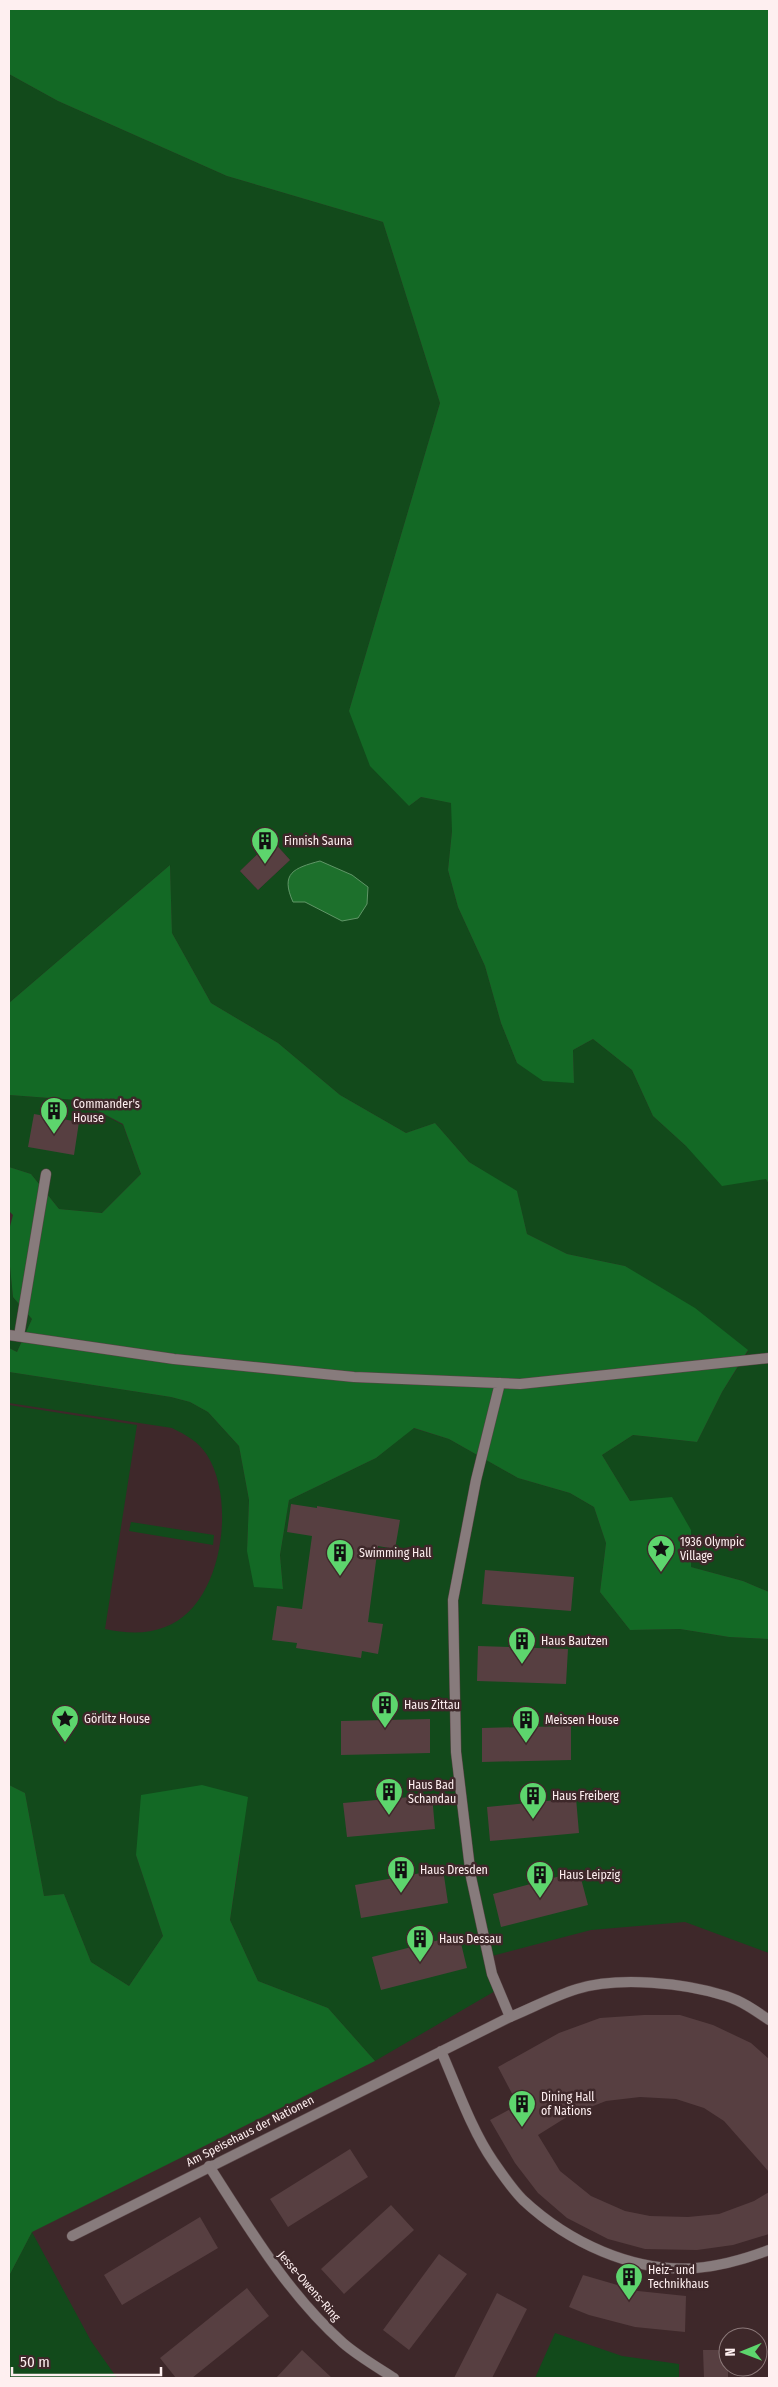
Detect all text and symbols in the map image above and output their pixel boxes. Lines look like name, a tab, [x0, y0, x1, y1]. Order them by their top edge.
building icon: Finnish Sauna	[250, 826, 280, 865]
place label: Finnish Sauna	[284, 834, 352, 848]
building icon: Commander's House	[39, 1096, 69, 1135]
place label: Commander's House	[73, 1097, 140, 1125]
place icon: 1936 Olympic Village	[646, 1534, 676, 1573]
place label: 1936 Olympic Village	[680, 1535, 744, 1563]
building icon: Swimming Hall	[325, 1538, 355, 1577]
place label: Swimming Hall	[359, 1546, 431, 1560]
building icon: Haus Bautzen	[507, 1626, 537, 1665]
place label: Haus Bautzen	[541, 1634, 608, 1648]
building icon: Haus Zittau	[370, 1690, 400, 1729]
place label: Haus Zittau	[404, 1698, 460, 1712]
place icon: Görlitz House	[50, 1704, 80, 1743]
building icon: Meissen House	[511, 1705, 541, 1744]
place label: Görlitz House	[84, 1712, 150, 1726]
place label: Meissen House	[545, 1713, 619, 1727]
building icon: Haus Bad Schandau	[374, 1777, 404, 1816]
place label: Haus Bad Schandau	[408, 1778, 456, 1806]
building icon: Haus Freiberg	[518, 1781, 548, 1820]
place label: Haus Freiberg	[552, 1789, 619, 1803]
building icon: Haus Dresden	[386, 1855, 416, 1894]
building icon: Haus Leipzig	[525, 1860, 555, 1899]
place label: Haus Dresden	[420, 1863, 488, 1877]
place label: Haus Leipzig	[559, 1868, 620, 1882]
building icon: Haus Dessau	[405, 1924, 435, 1963]
place label: Haus Dessau	[439, 1932, 501, 1946]
building icon: Dining Hall of Nations	[507, 2089, 537, 2128]
place label: Dining Hall of Nations	[541, 2090, 595, 2118]
street label: Am Speisehaus der Nationen	[184, 2093, 316, 2169]
street label: Jesse-Owens-Ring	[275, 2248, 343, 2324]
building icon: Heiz- und Technikhaus	[614, 2262, 644, 2301]
place label: Heiz- und Technikhaus	[648, 2263, 709, 2291]
north arrow	[718, 2327, 768, 2377]
scale bar	[12, 2344, 161, 2376]
text: N	[722, 2348, 739, 2357]
text: 50 m	[20, 2353, 50, 2371]

